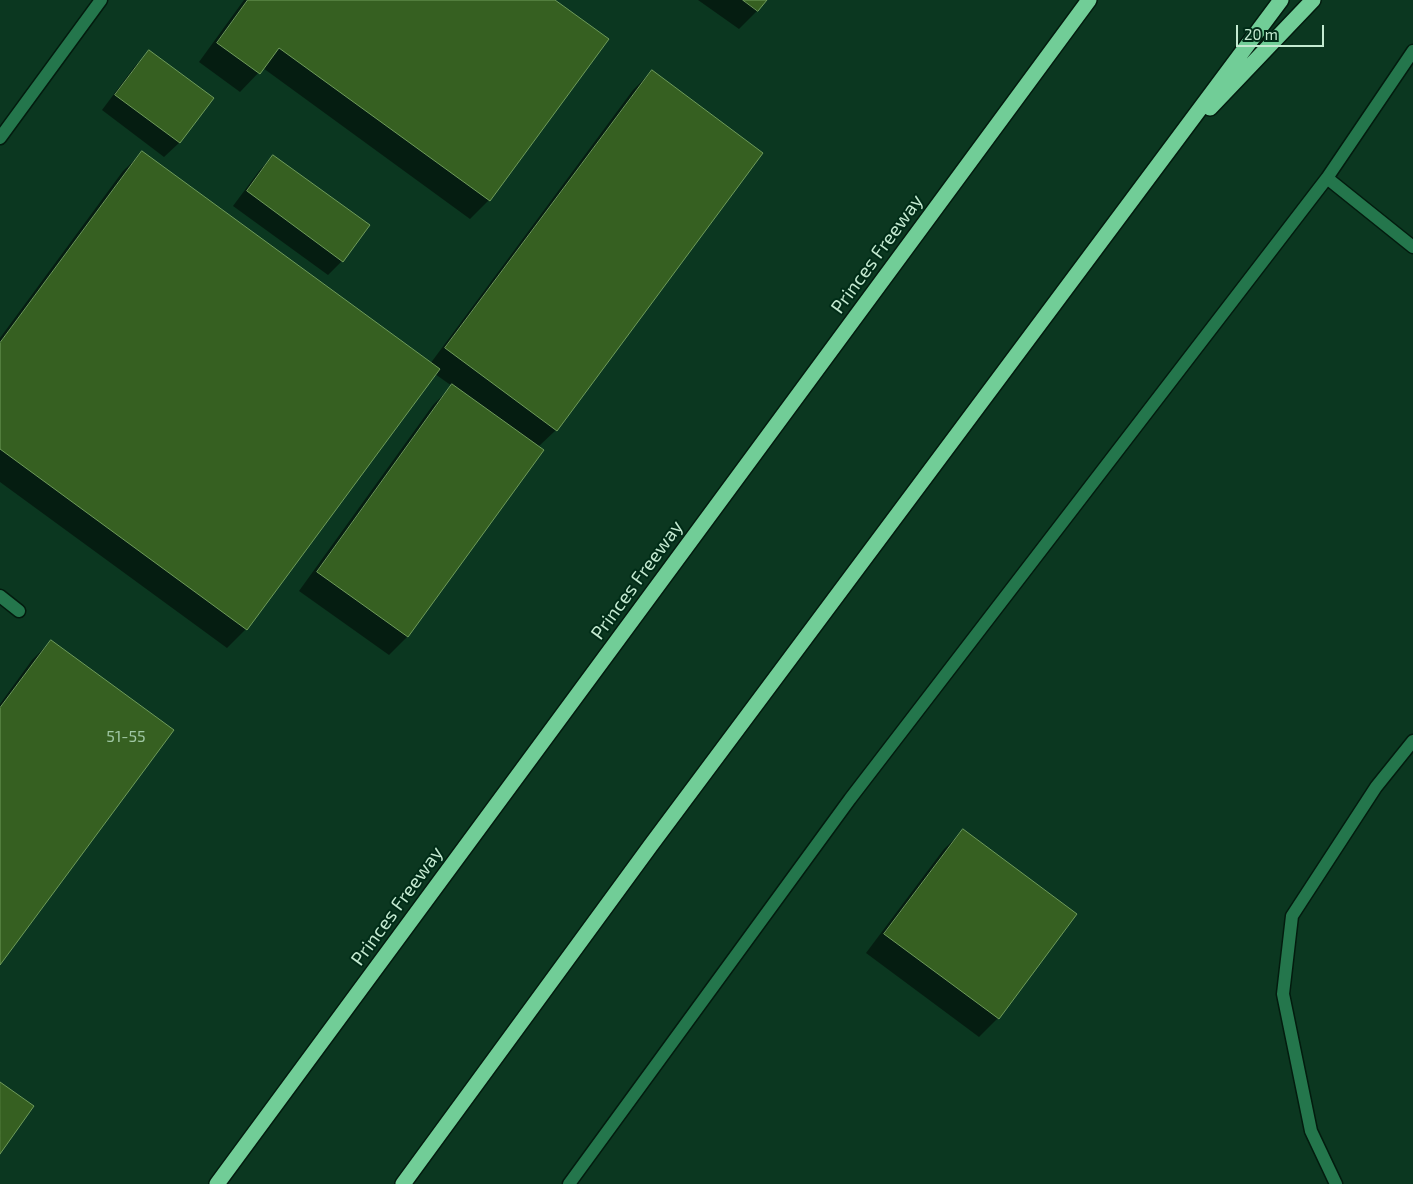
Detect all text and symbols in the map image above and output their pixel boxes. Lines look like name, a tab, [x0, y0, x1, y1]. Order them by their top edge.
scale bar	[1238, 15, 1326, 47]
text: 20 m	[1244, 25, 1278, 43]
street label: Princes Freeway	[826, 190, 928, 318]
street label: Princes Freeway	[586, 516, 688, 644]
house number: 51-55	[106, 727, 146, 747]
street label: Princes Freeway	[346, 842, 448, 970]

